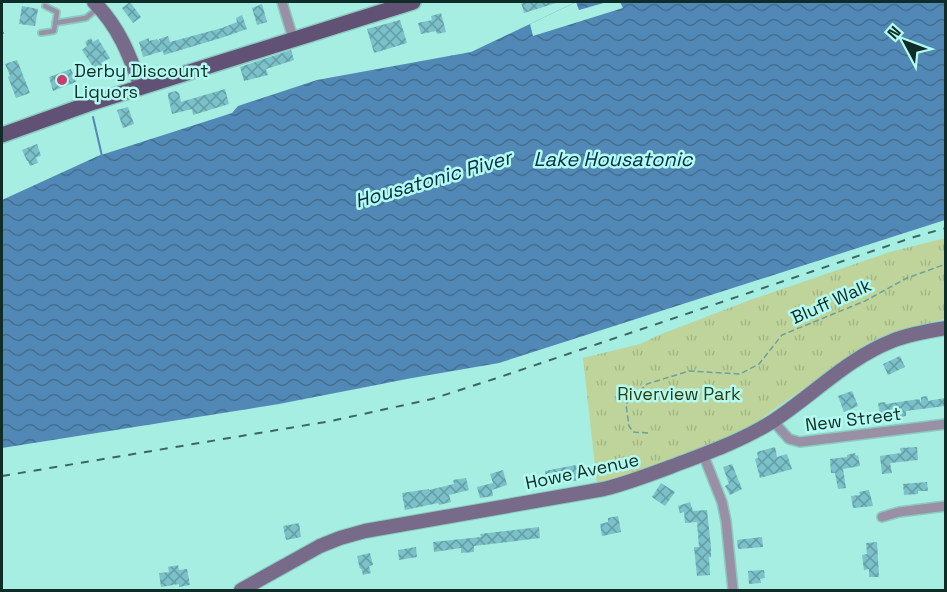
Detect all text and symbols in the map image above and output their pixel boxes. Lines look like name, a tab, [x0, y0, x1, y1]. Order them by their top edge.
north arrow	[875, 12, 935, 72]
text: N	[883, 22, 906, 43]
place label: Derby Discount Liquors	[74, 59, 208, 103]
marker: Derby Discount Liquors	[55, 73, 69, 87]
water label: Housatonic River	[352, 144, 517, 214]
water label: Lake Housatonic	[534, 146, 694, 172]
street label: Bluff Walk	[787, 273, 875, 329]
park label: Riverview Park	[617, 382, 741, 405]
street label: New Street	[804, 402, 902, 436]
street label: Howe Avenue	[523, 448, 641, 494]

